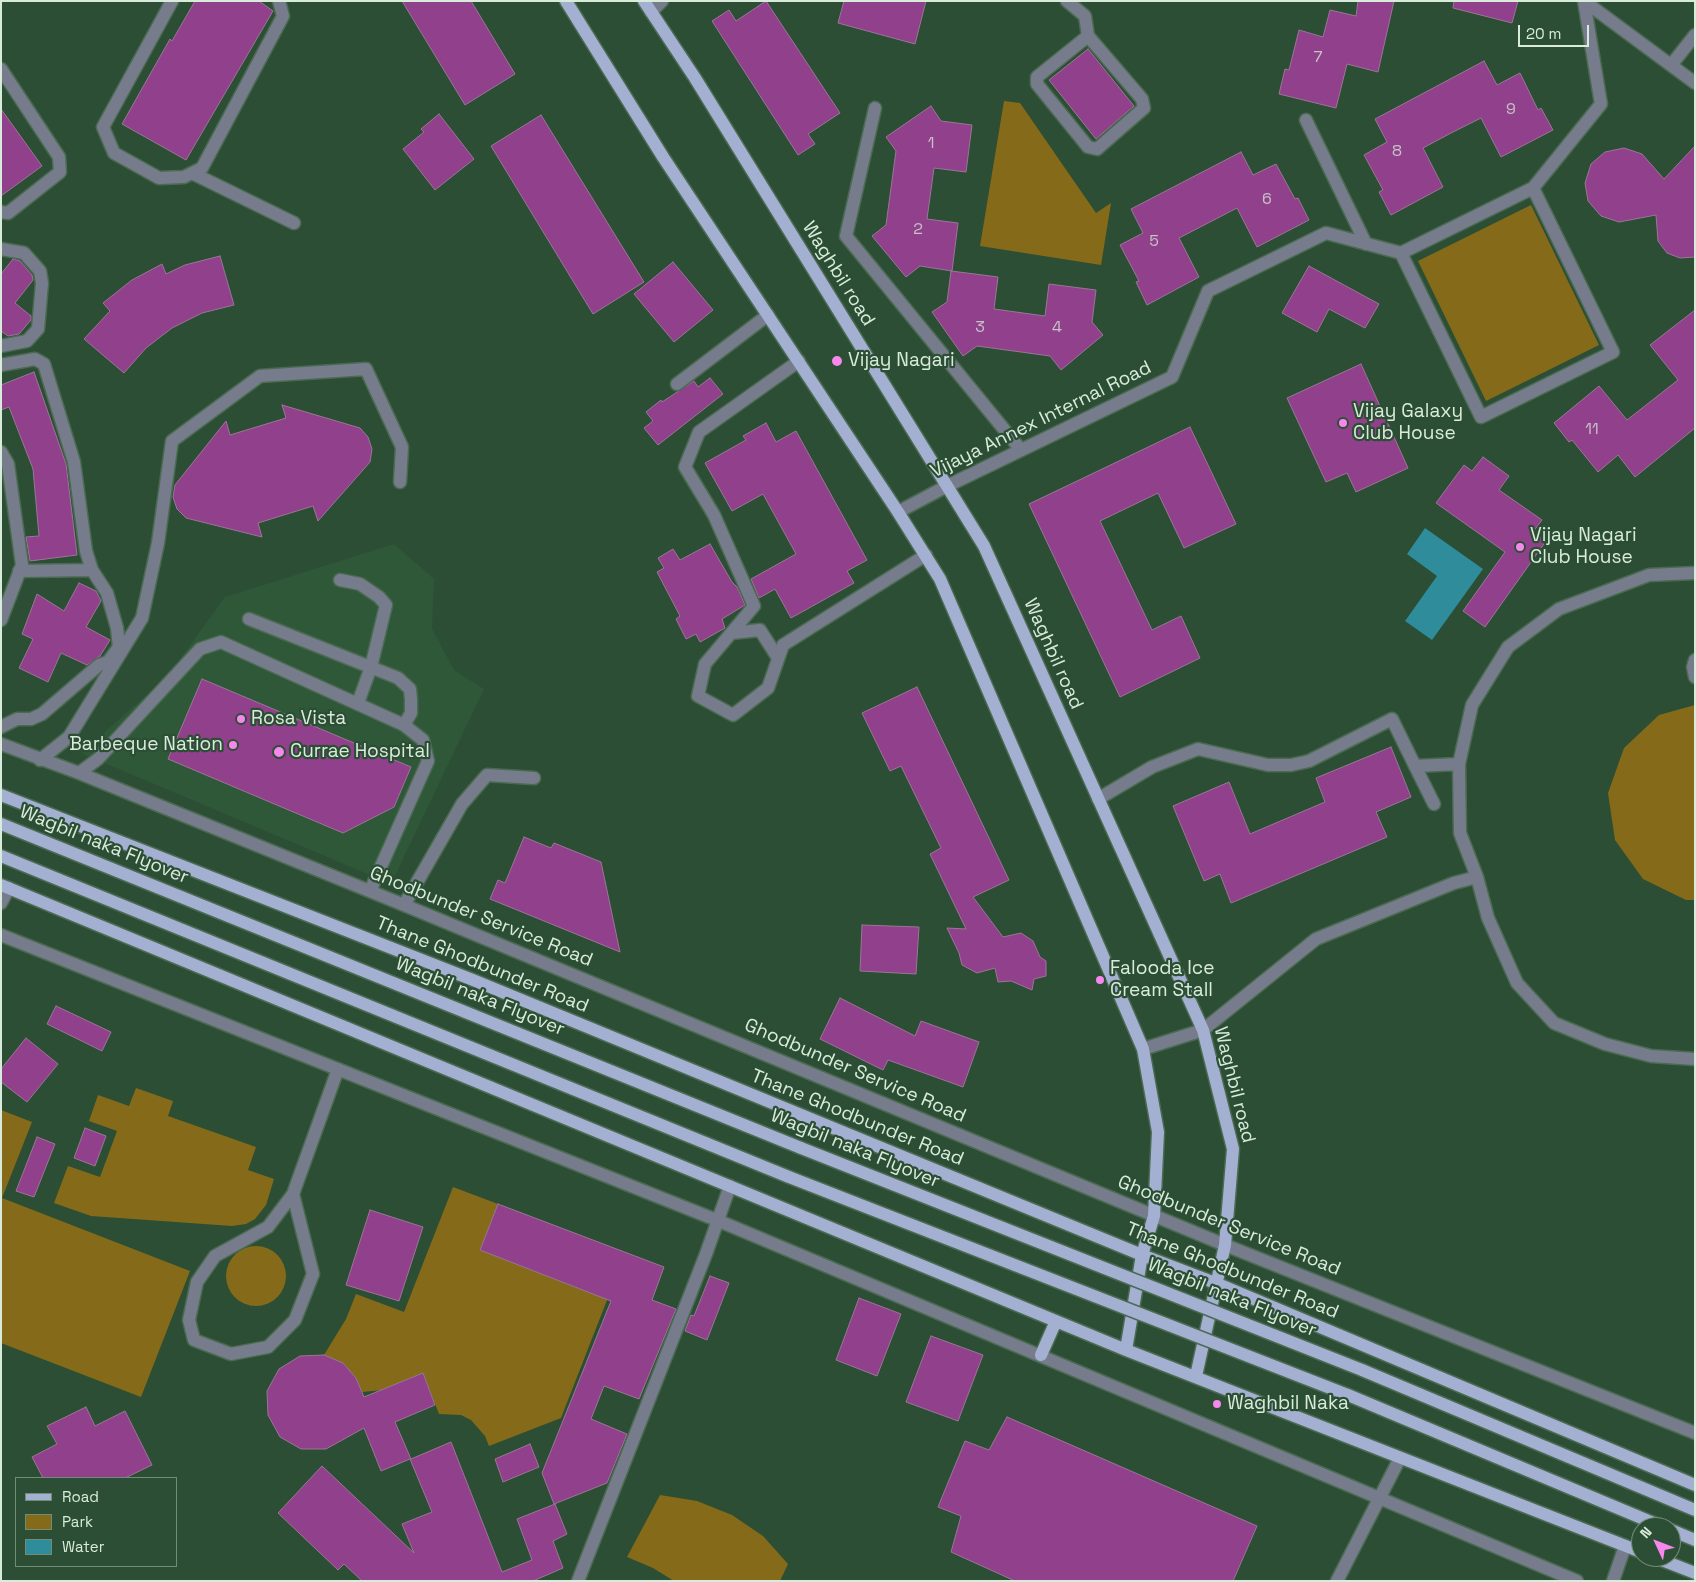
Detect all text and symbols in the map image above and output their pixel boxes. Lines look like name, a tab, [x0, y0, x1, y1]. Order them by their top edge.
scale bar	[1521, 15, 1592, 47]
text: 20 m	[1526, 24, 1561, 43]
house number: 7	[1313, 48, 1323, 68]
house number: 9	[1506, 100, 1516, 120]
house number: 1	[928, 134, 934, 154]
house number: 8	[1392, 142, 1402, 162]
house number: 6	[1262, 190, 1272, 210]
street label: Waghbil road	[797, 218, 879, 330]
house number: 2	[913, 220, 923, 240]
house number: 5	[1149, 232, 1159, 252]
house number: 3	[975, 318, 985, 338]
house number: 4	[1052, 318, 1062, 338]
place label: Vijay Nagari	[848, 350, 955, 372]
marker: Vijay Nagari	[830, 354, 844, 368]
street label: Vijaya Annex Internal Road	[927, 357, 1155, 483]
place label: Vijay Galaxy Club House	[1353, 401, 1463, 445]
marker: Vijay Galaxy Club House	[1337, 417, 1349, 429]
house number: 11	[1585, 420, 1599, 440]
place label: Vijay Nagari Club House	[1530, 525, 1637, 569]
marker: Vijay Nagari Club House	[1514, 541, 1526, 553]
street label: Waghbil road	[1018, 595, 1088, 713]
place label: Rosa Vista	[251, 708, 346, 730]
marker: Rosa Vista	[235, 713, 247, 725]
place label: Barbeque Nation	[69, 734, 223, 756]
marker: Barbeque Nation	[227, 739, 239, 751]
place label: Currae Hospital	[290, 741, 430, 763]
marker: Currae Hospital	[272, 745, 286, 759]
street label: Wagbil naka Flyover	[16, 801, 192, 889]
street label: Ghodbunder Service Road	[366, 862, 596, 972]
street label: Thane Ghodbunder Road	[372, 912, 592, 1018]
street label: Wagbil naka Flyover	[392, 953, 568, 1041]
place label: Falooda Ice Cream Stall	[1110, 958, 1214, 1002]
marker: Falooda Ice Cream Stall	[1094, 974, 1106, 986]
street label: Ghodbunder Service Road	[741, 1014, 969, 1128]
street label: Waghbil road	[1209, 1025, 1259, 1145]
street label: Thane Ghodbunder Road	[747, 1065, 967, 1171]
street label: Wagbil naka Flyover	[767, 1105, 943, 1193]
street label: Ghodbunder Service Road	[1114, 1171, 1344, 1281]
street label: Thane Ghodbunder Road	[1122, 1218, 1342, 1324]
street label: Wagbil naka Flyover	[1144, 1254, 1320, 1342]
place label: Waghbil Naka	[1227, 1393, 1349, 1415]
marker: Waghbil Naka	[1211, 1398, 1223, 1410]
legend	[15, 1477, 178, 1567]
text: Road	[62, 1487, 99, 1506]
text: Park	[62, 1512, 93, 1531]
north arrow	[1631, 1517, 1681, 1567]
text: N	[1636, 1523, 1656, 1542]
text: Water	[62, 1537, 104, 1556]

